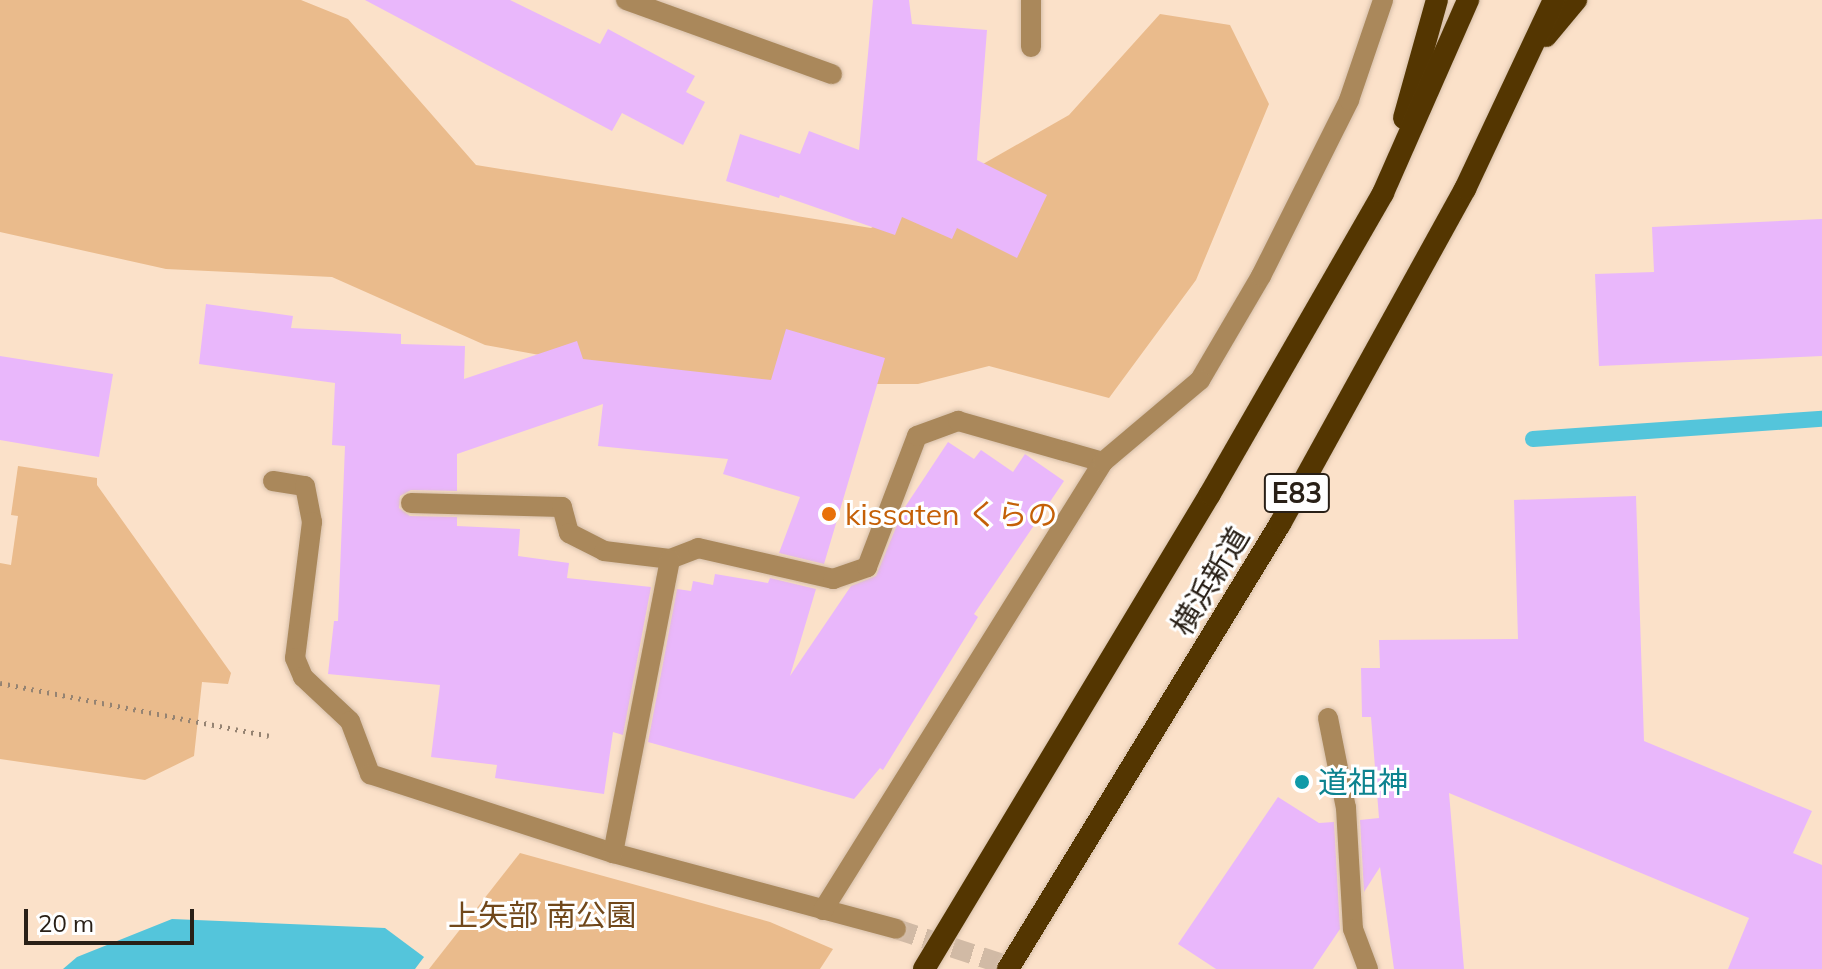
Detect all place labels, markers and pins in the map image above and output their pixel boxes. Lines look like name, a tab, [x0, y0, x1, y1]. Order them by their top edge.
place label: kissaten くらの	[845, 496, 1057, 532]
marker: kissaten くらの	[820, 505, 838, 523]
place label: 道祖神	[1318, 764, 1408, 800]
marker: 道祖神	[1293, 773, 1311, 791]

